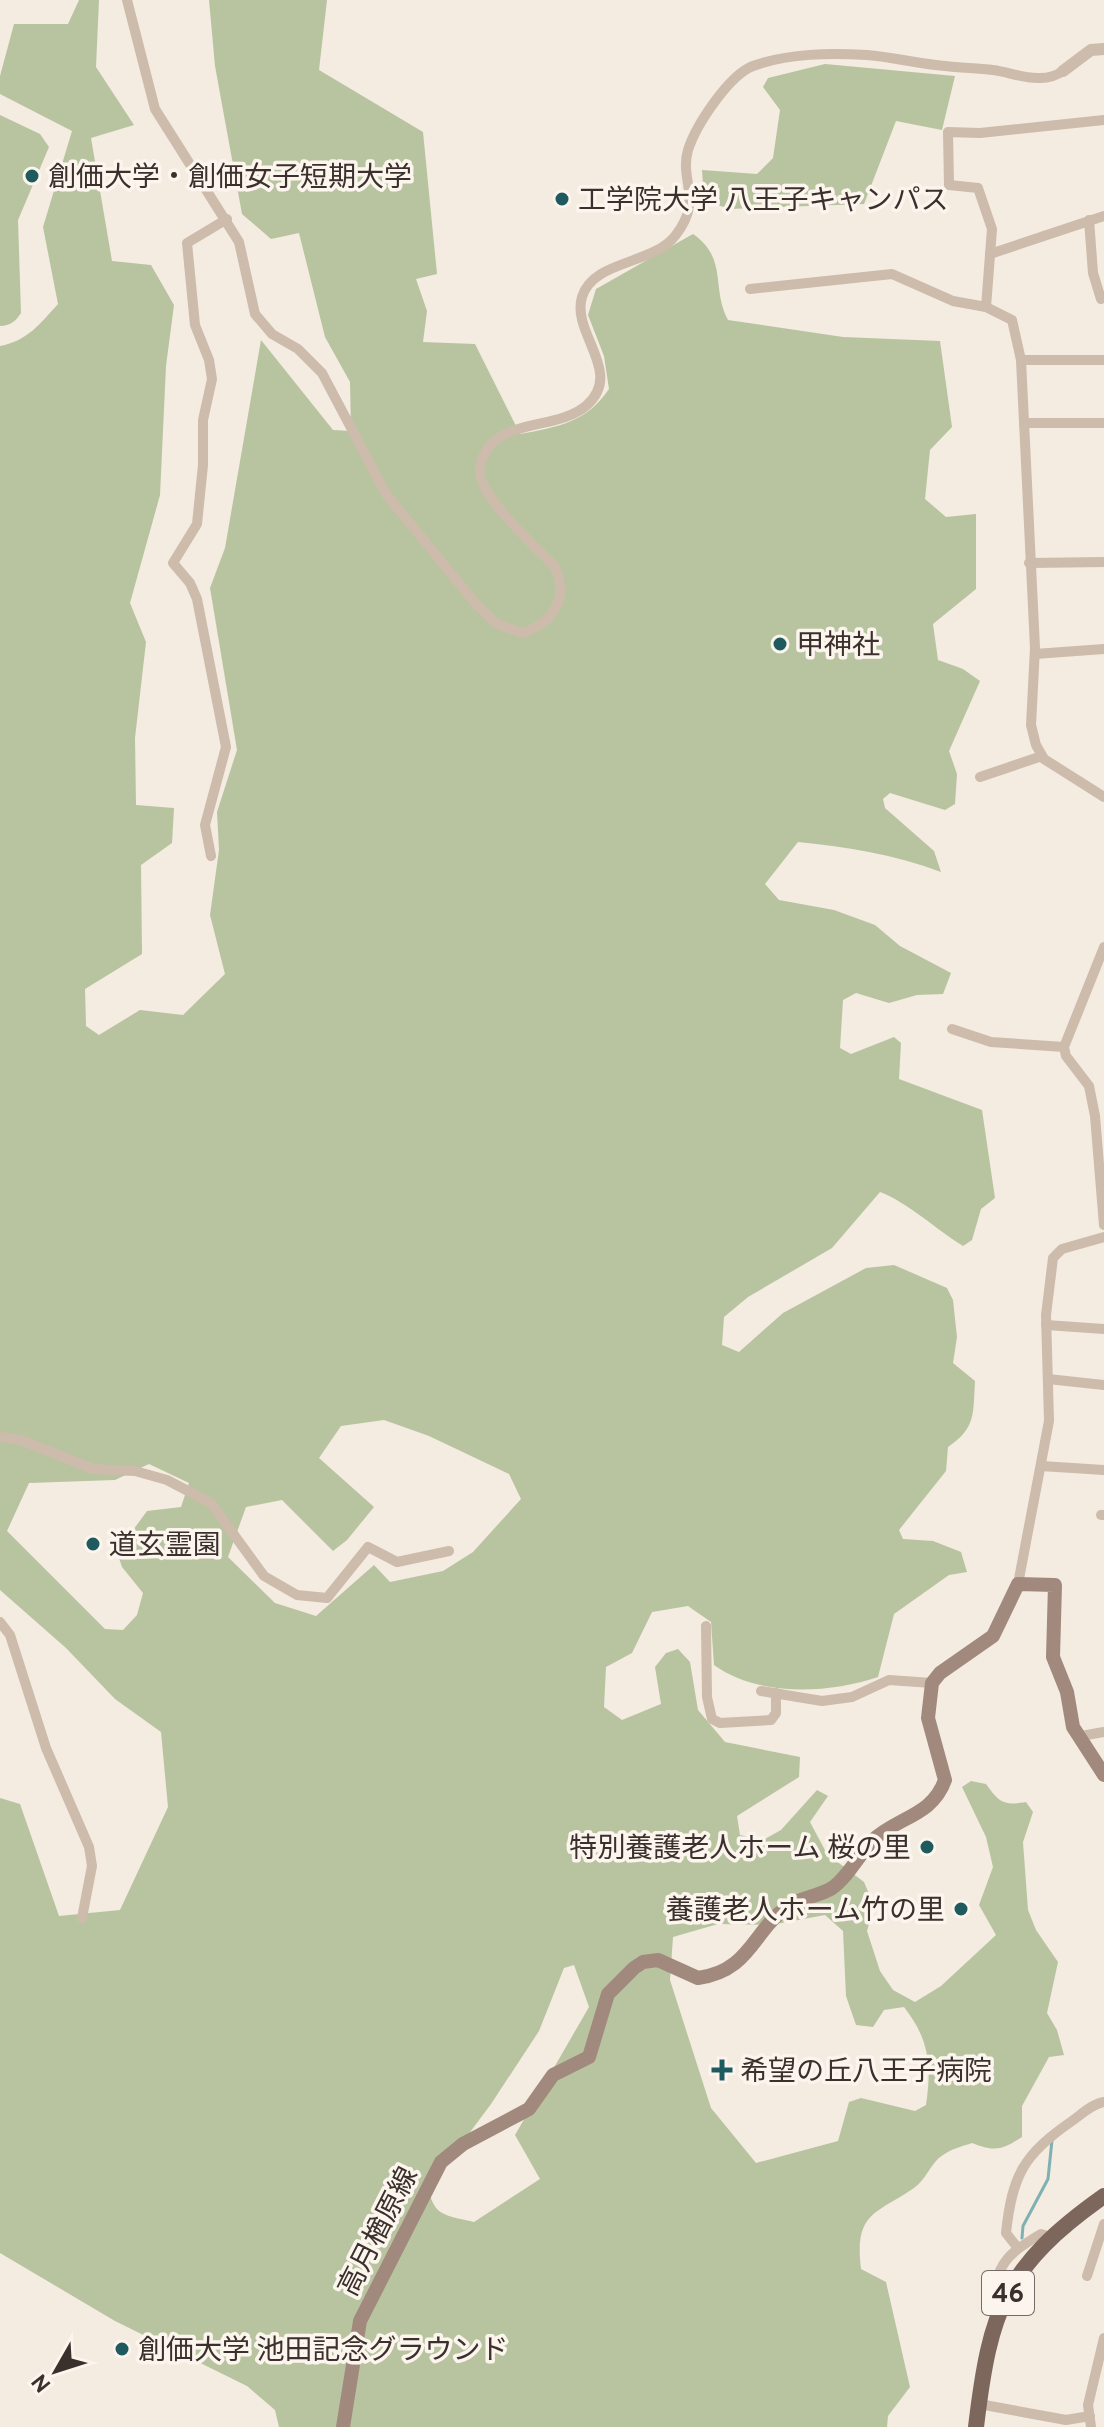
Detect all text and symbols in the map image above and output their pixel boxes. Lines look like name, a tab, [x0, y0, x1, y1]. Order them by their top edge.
place label: 創価大学・創価女子短期大学	[48, 161, 412, 197]
marker: 創価大学・創価女子短期大学	[23, 167, 41, 185]
place label: 工学院大学 八王子キャンパス	[578, 184, 949, 220]
marker: 工学院大学 八王子キャンパス	[553, 190, 571, 208]
place label: 甲神社	[796, 629, 880, 665]
marker: 甲神社	[771, 635, 789, 653]
place label: 道玄霊園	[109, 1529, 221, 1565]
marker: 道玄霊園	[84, 1535, 102, 1553]
place label: 特別養護老人ホーム 桜の里	[569, 1832, 911, 1868]
marker: 特別養護老人ホーム 桜の里	[918, 1838, 936, 1856]
place label: 養護老人ホーム竹の里	[666, 1894, 945, 1930]
marker: 養護老人ホーム竹の里	[952, 1900, 970, 1918]
place label: 希望の丘八王子病院	[740, 2055, 992, 2091]
marker: 希望の丘八王子病院	[711, 2059, 733, 2081]
street label: 高月楢原線	[332, 2162, 427, 2303]
road number: 46	[982, 2271, 1034, 2315]
north arrow	[16, 2331, 96, 2411]
place label: 創価大学 池田記念グラウンド	[138, 2334, 509, 2370]
marker: 創価大学 池田記念グラウンド	[113, 2340, 131, 2358]
text: N	[27, 2367, 58, 2397]

